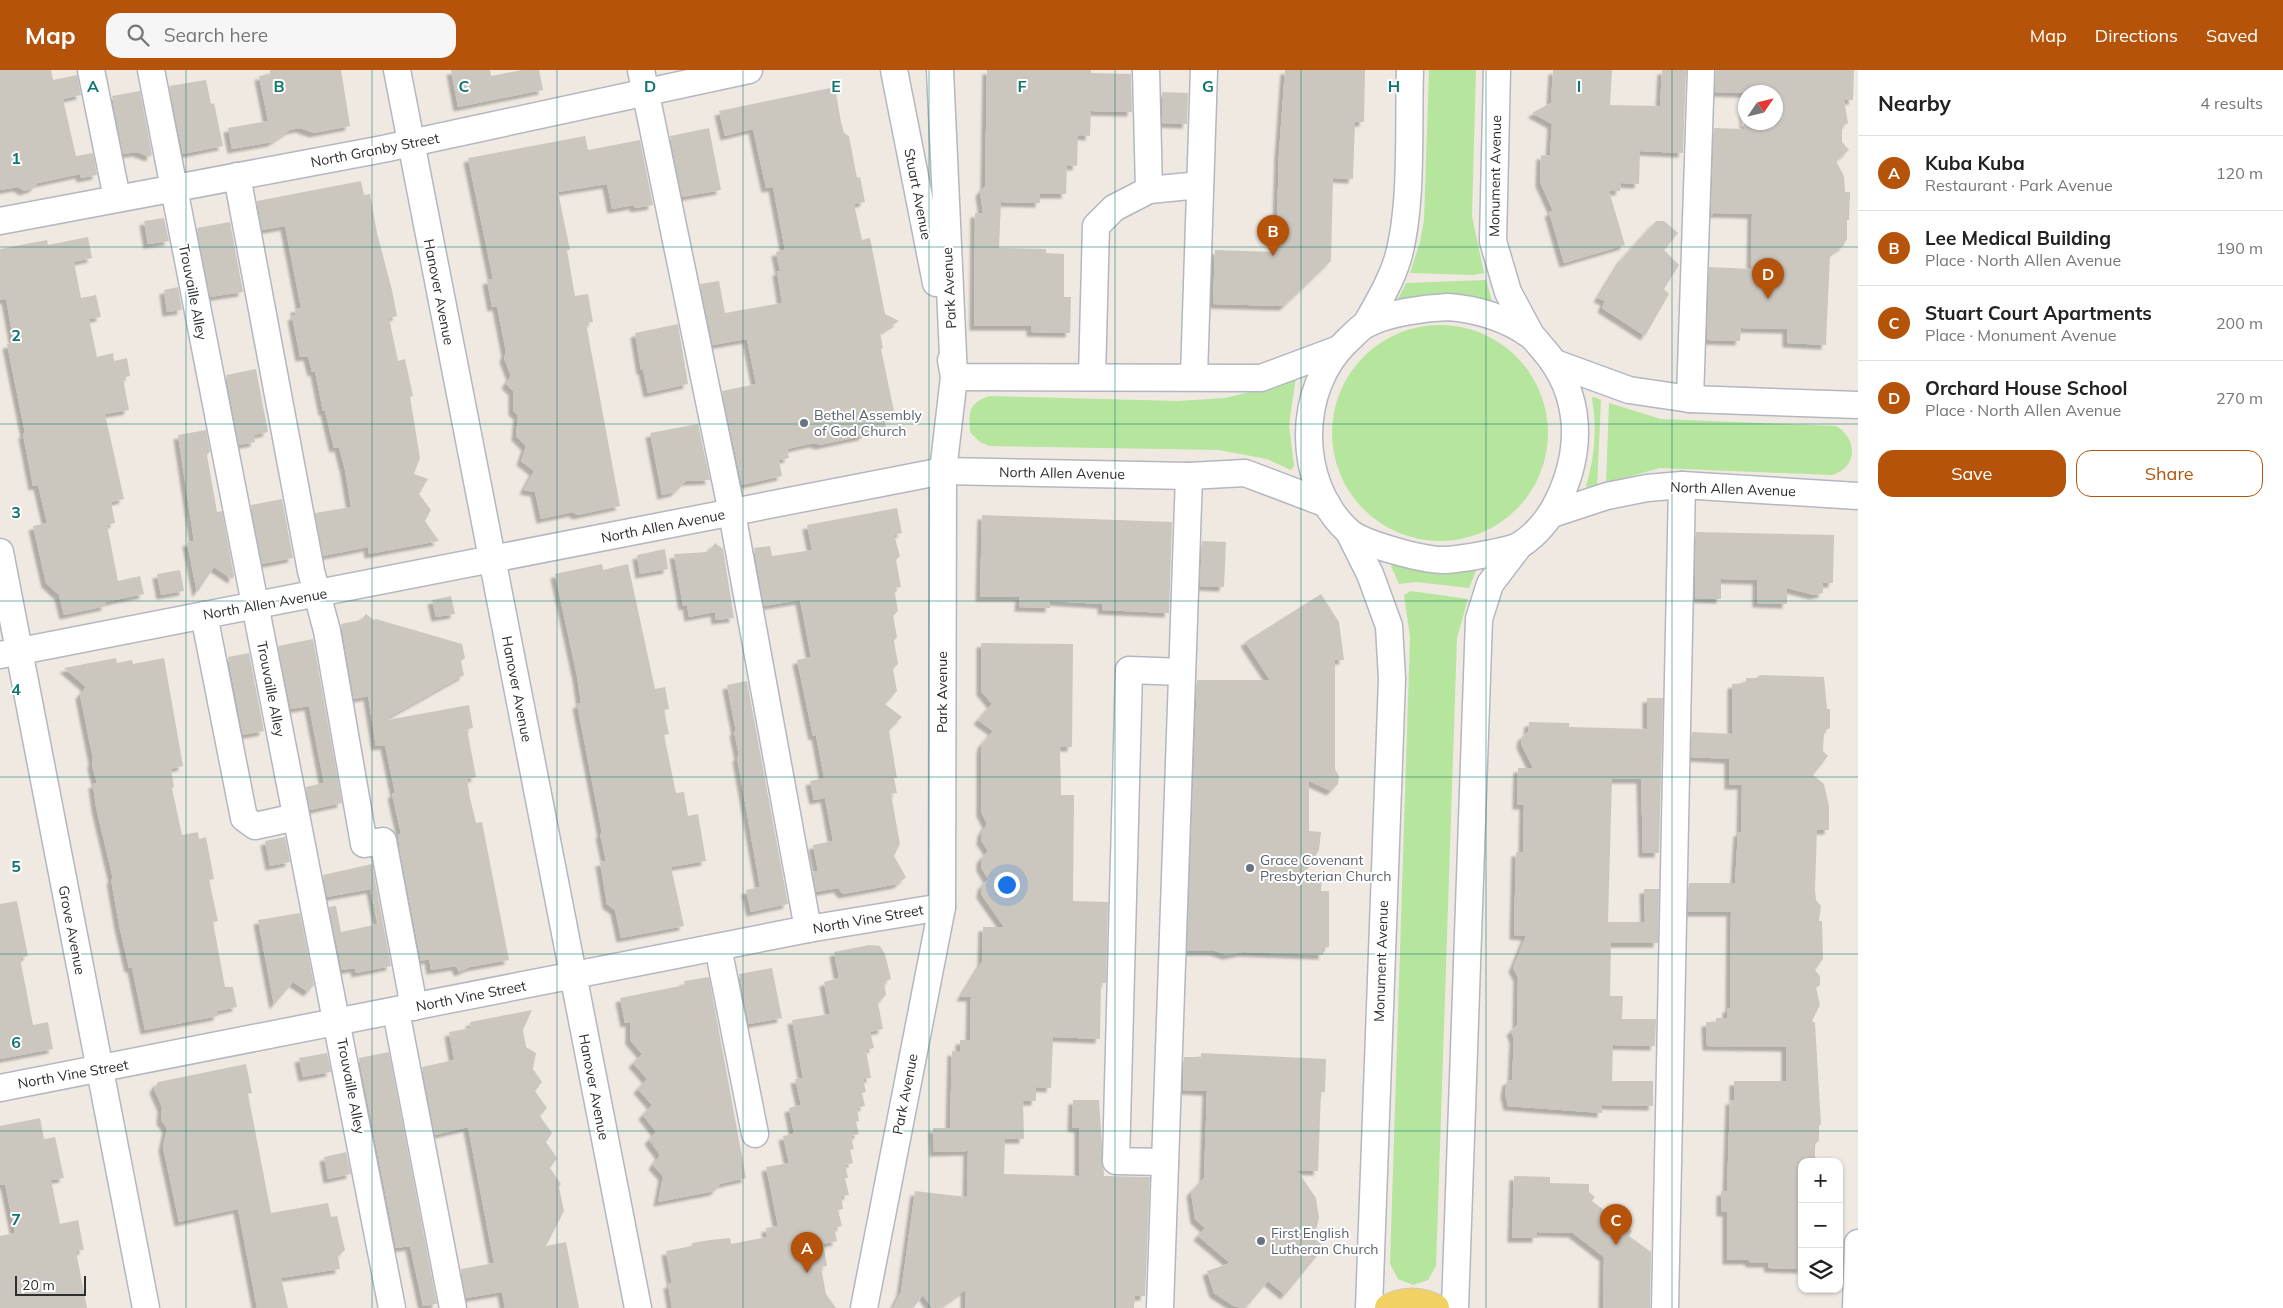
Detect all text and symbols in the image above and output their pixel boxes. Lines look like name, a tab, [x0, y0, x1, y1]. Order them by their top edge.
search box	[106, 13, 456, 58]
text: Map	[25, 20, 76, 50]
icon: search	[124, 21, 152, 49]
text: Search here	[164, 23, 268, 47]
text: Map	[2030, 24, 2067, 47]
text: Directions	[2095, 24, 2178, 47]
text: Saved	[2206, 24, 2258, 47]
text: A	[87, 76, 99, 96]
text: B	[273, 76, 285, 96]
text: C	[459, 76, 470, 96]
text: D	[644, 76, 656, 96]
text: E	[831, 76, 841, 96]
text: F	[1017, 76, 1027, 96]
text: G	[1202, 76, 1214, 96]
text: H	[1388, 76, 1400, 96]
text: I	[1577, 76, 1581, 96]
north arrow	[1738, 85, 1783, 130]
text: Nearby	[1878, 90, 1951, 116]
text: 4 results	[2200, 93, 2263, 113]
street label: Monument Avenue	[1485, 115, 1505, 237]
street label: North Granby Street	[309, 129, 441, 171]
street label: Stuart Avenue	[900, 147, 936, 241]
text: 1	[11, 148, 21, 168]
text: Kuba Kuba	[1925, 151, 2025, 175]
text: A	[1888, 163, 1900, 183]
text: 120 m	[2216, 163, 2263, 183]
text: Restaurant · Park Avenue	[1925, 175, 2113, 195]
pin: B	[1257, 215, 1289, 256]
text: Lee Medical Building	[1925, 226, 2111, 250]
street label: Hanover Avenue	[420, 237, 458, 347]
text: B	[1888, 238, 1900, 258]
text: 190 m	[2216, 238, 2263, 258]
street label: Trouvaille Alley	[175, 243, 211, 342]
street label: Park Avenue	[938, 247, 960, 329]
text: Place · North Allen Avenue	[1925, 250, 2121, 270]
pin: D	[1752, 258, 1784, 299]
text: Stuart Court Apartments	[1925, 301, 2152, 325]
text: C	[1889, 313, 1899, 333]
text: 200 m	[2216, 313, 2263, 333]
text: 2	[11, 325, 21, 345]
text: Place · Monument Avenue	[1925, 325, 2116, 345]
text: Orchard House School	[1925, 376, 2128, 400]
text: D	[1888, 388, 1900, 408]
text: 270 m	[2216, 388, 2263, 408]
text: Place · North Allen Avenue	[1925, 400, 2121, 420]
place label: Bethel Assembly of God Church	[814, 406, 923, 440]
marker: Bethel Assembly of God Church	[798, 417, 810, 429]
button: Save	[1878, 450, 2066, 497]
button: Share	[2076, 450, 2263, 497]
street label: North Allen Avenue	[999, 463, 1125, 483]
street label: North Allen Avenue	[1670, 478, 1796, 500]
text: 3	[11, 502, 21, 522]
street label: North Allen Avenue	[600, 505, 726, 547]
street label: North Allen Avenue	[201, 584, 329, 624]
street label: Hanover Avenue	[498, 634, 536, 744]
street label: Trouvaille Alley	[253, 640, 289, 739]
street label: Park Avenue	[933, 651, 951, 733]
text: 4	[11, 679, 21, 699]
place label: Grace Covenant Presbyterian Church	[1260, 851, 1391, 885]
text: 5	[11, 856, 21, 876]
marker: Grace Covenant Presbyterian Church	[1244, 862, 1256, 874]
your location	[994, 872, 1020, 898]
street label: Grove Avenue	[55, 884, 89, 976]
street label: North Vine Street	[811, 900, 925, 938]
street label: Monument Avenue	[1370, 900, 1392, 1022]
street label: North Vine Street	[414, 976, 528, 1016]
text: 6	[11, 1032, 21, 1052]
street label: Hanover Avenue	[575, 1032, 613, 1142]
street label: Trouvaille Alley	[333, 1037, 369, 1136]
street label: Park Avenue	[888, 1052, 922, 1136]
street label: North Vine Street	[16, 1055, 130, 1093]
map controls	[1798, 1158, 1843, 1293]
button: +	[1798, 1158, 1843, 1203]
button: −	[1798, 1203, 1843, 1248]
pin: C	[1600, 1204, 1632, 1245]
text: 7	[11, 1209, 21, 1229]
place label: First English Lutheran Church	[1271, 1224, 1379, 1258]
pin: A	[791, 1232, 823, 1273]
marker: First English Lutheran Church	[1255, 1235, 1267, 1247]
button: layers	[1798, 1248, 1843, 1293]
scale bar	[15, 1273, 86, 1296]
text: 20 m	[22, 1276, 55, 1294]

